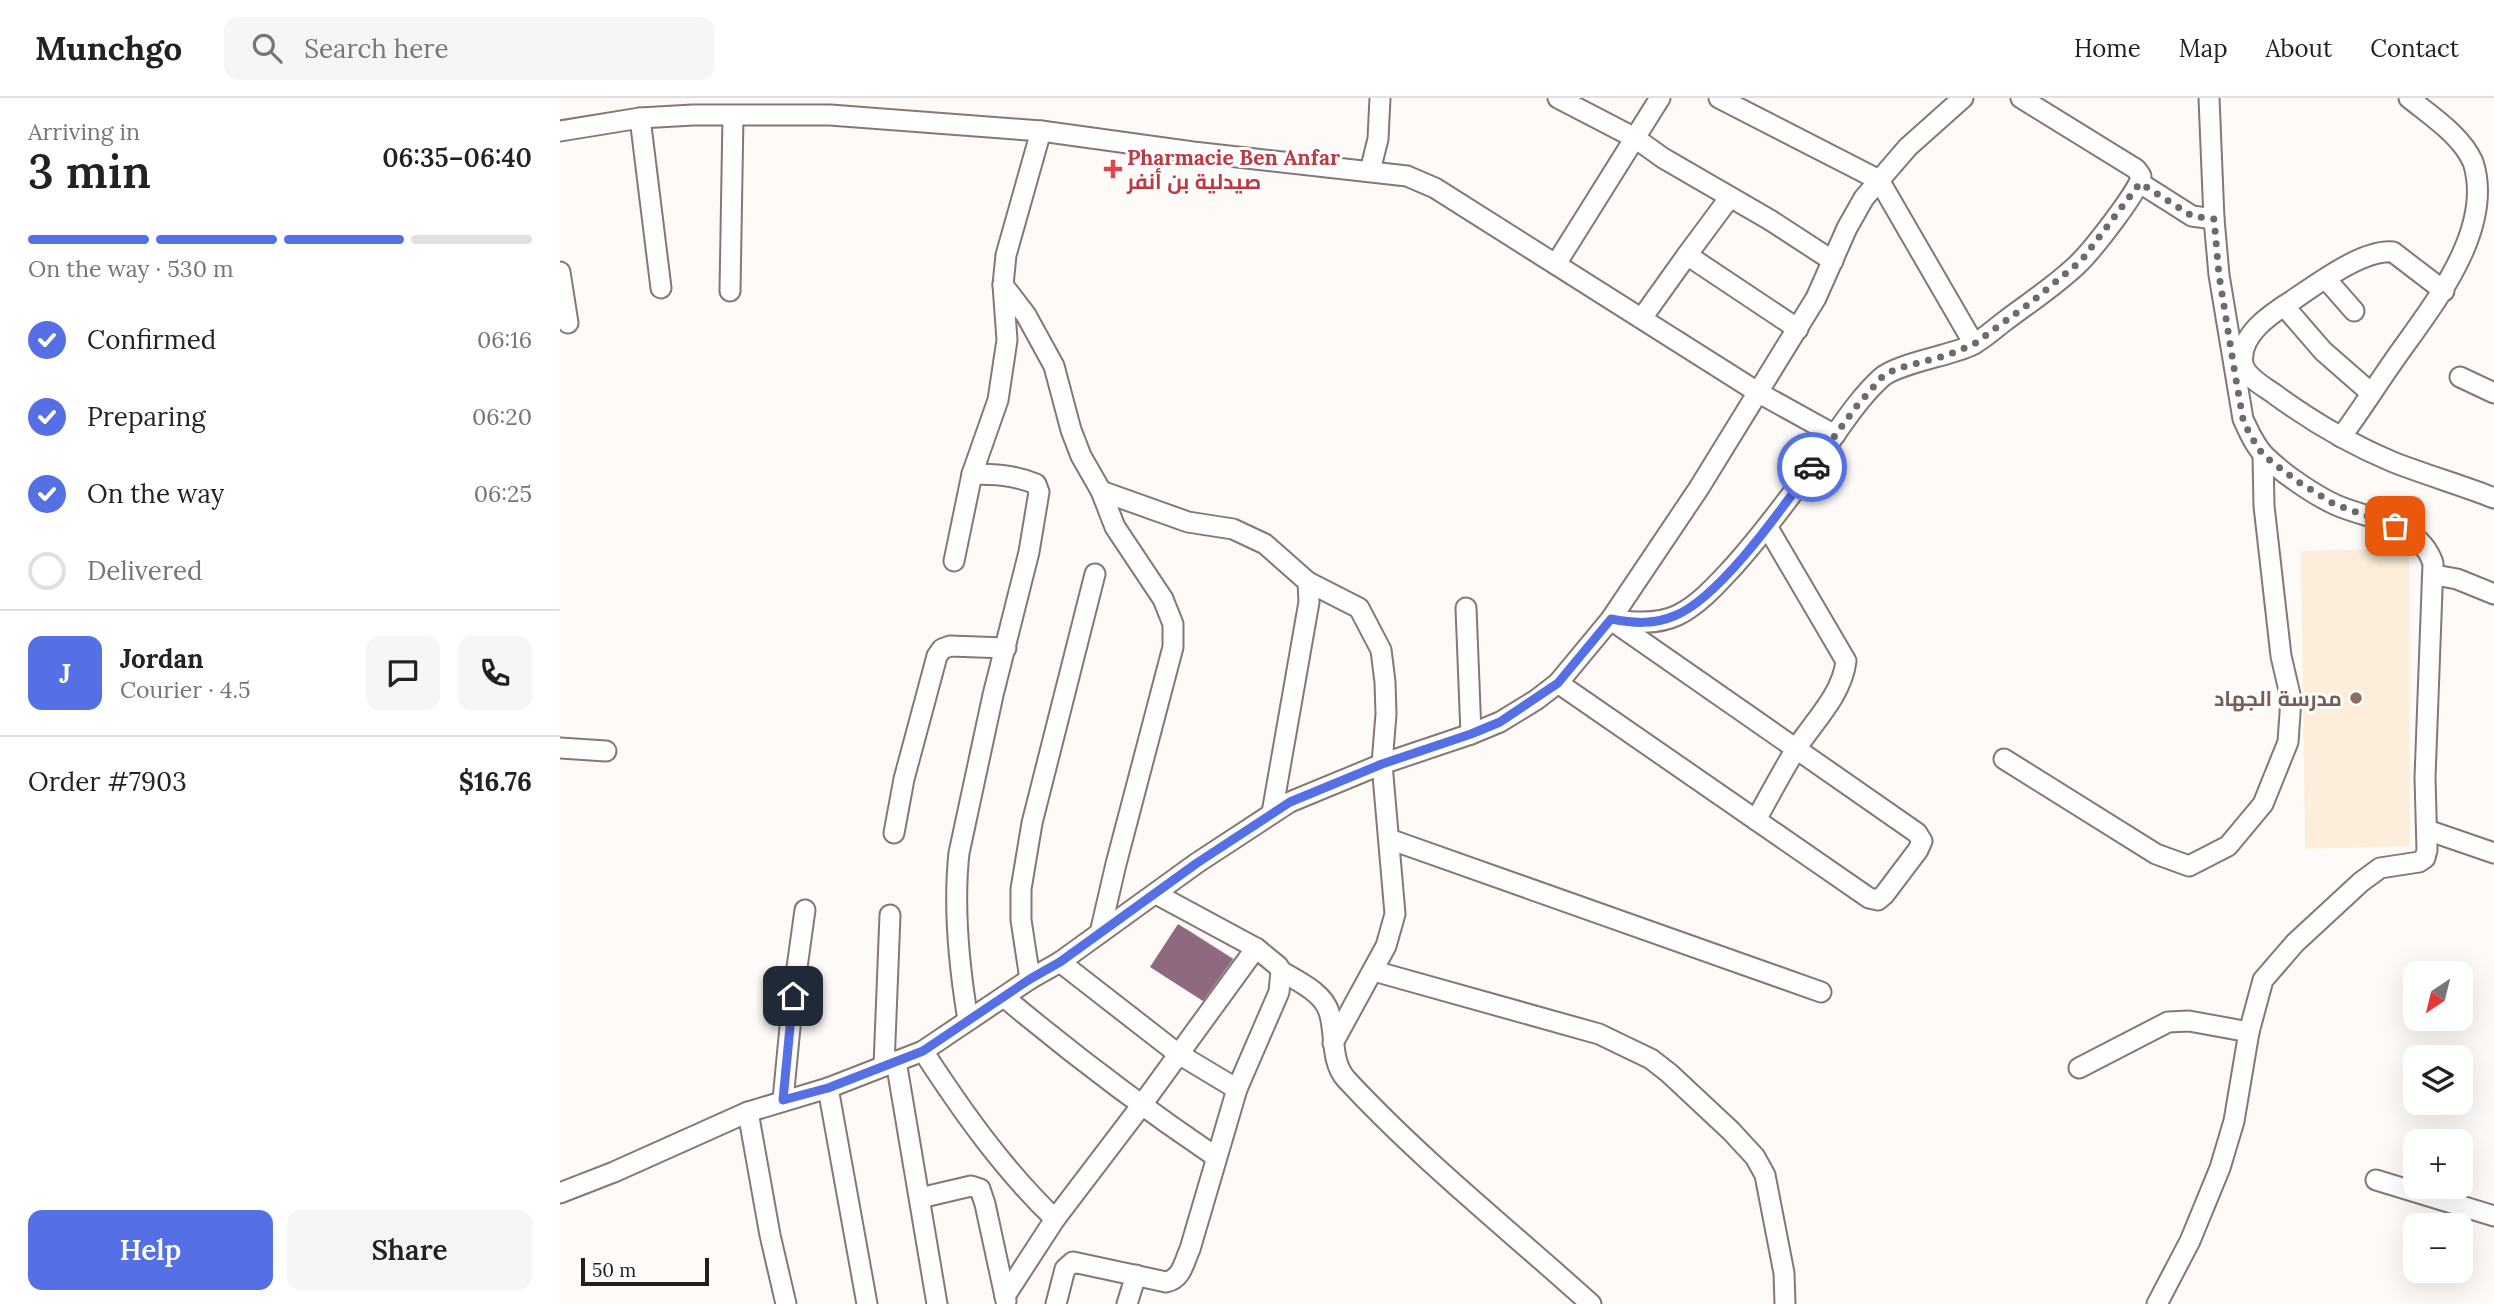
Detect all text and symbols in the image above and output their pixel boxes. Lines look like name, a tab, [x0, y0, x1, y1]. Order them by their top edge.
search box	[224, 17, 714, 80]
text: Munchgo	[35, 27, 182, 69]
icon: search	[248, 29, 286, 67]
text: Search here	[304, 32, 449, 65]
text: Home	[2074, 33, 2141, 64]
text: Map	[2179, 33, 2228, 64]
text: About	[2266, 33, 2332, 64]
text: Contact	[2370, 33, 2459, 64]
text: Arriving in	[28, 117, 140, 146]
text: 06:35–06:40	[382, 141, 532, 174]
text: 3 min	[28, 142, 151, 201]
place label: Pharmacie Ben Anfar صيدلية بن أنفر	[1126, 144, 1340, 195]
marker: Pharmacie Ben Anfar صيدلية بن أنفر	[1105, 161, 1121, 177]
text: On the way · 530 m	[28, 254, 234, 283]
icon: check	[28, 321, 66, 359]
text: Confirmed	[87, 323, 216, 356]
text: 06:16	[477, 325, 532, 354]
icon: check	[28, 398, 66, 436]
text: Preparing	[87, 400, 206, 433]
text: 06:20	[472, 402, 532, 431]
courier	[1777, 432, 1847, 502]
icon: car	[1793, 448, 1831, 486]
icon: check	[28, 475, 66, 513]
text: On the way	[87, 477, 224, 510]
text: 06:25	[474, 479, 532, 508]
pin	[2365, 496, 2425, 556]
icon: bag	[2376, 507, 2414, 545]
text: Delivered	[87, 554, 203, 587]
button: chat	[366, 636, 440, 710]
button: phone	[458, 636, 532, 710]
text: Jordan	[120, 642, 204, 675]
text: J	[59, 657, 71, 690]
text: Courier · 4.5	[120, 675, 251, 704]
place label: مدرسة الجهاد	[2214, 685, 2342, 712]
marker: مدرسة الجهاد	[2348, 690, 2364, 706]
text: Order #7903	[28, 765, 187, 798]
text: $16.76	[459, 765, 532, 798]
north arrow	[2403, 961, 2473, 1031]
map controls	[2403, 961, 2473, 1283]
pin	[763, 966, 823, 1026]
icon: home	[774, 977, 812, 1015]
button: layers	[2403, 1045, 2473, 1115]
button: +	[2403, 1129, 2473, 1199]
button: Help	[28, 1210, 273, 1290]
button: Share	[287, 1210, 532, 1290]
button: −	[2403, 1213, 2473, 1283]
scale bar	[581, 1255, 709, 1287]
text: 50 m	[592, 1258, 636, 1282]

